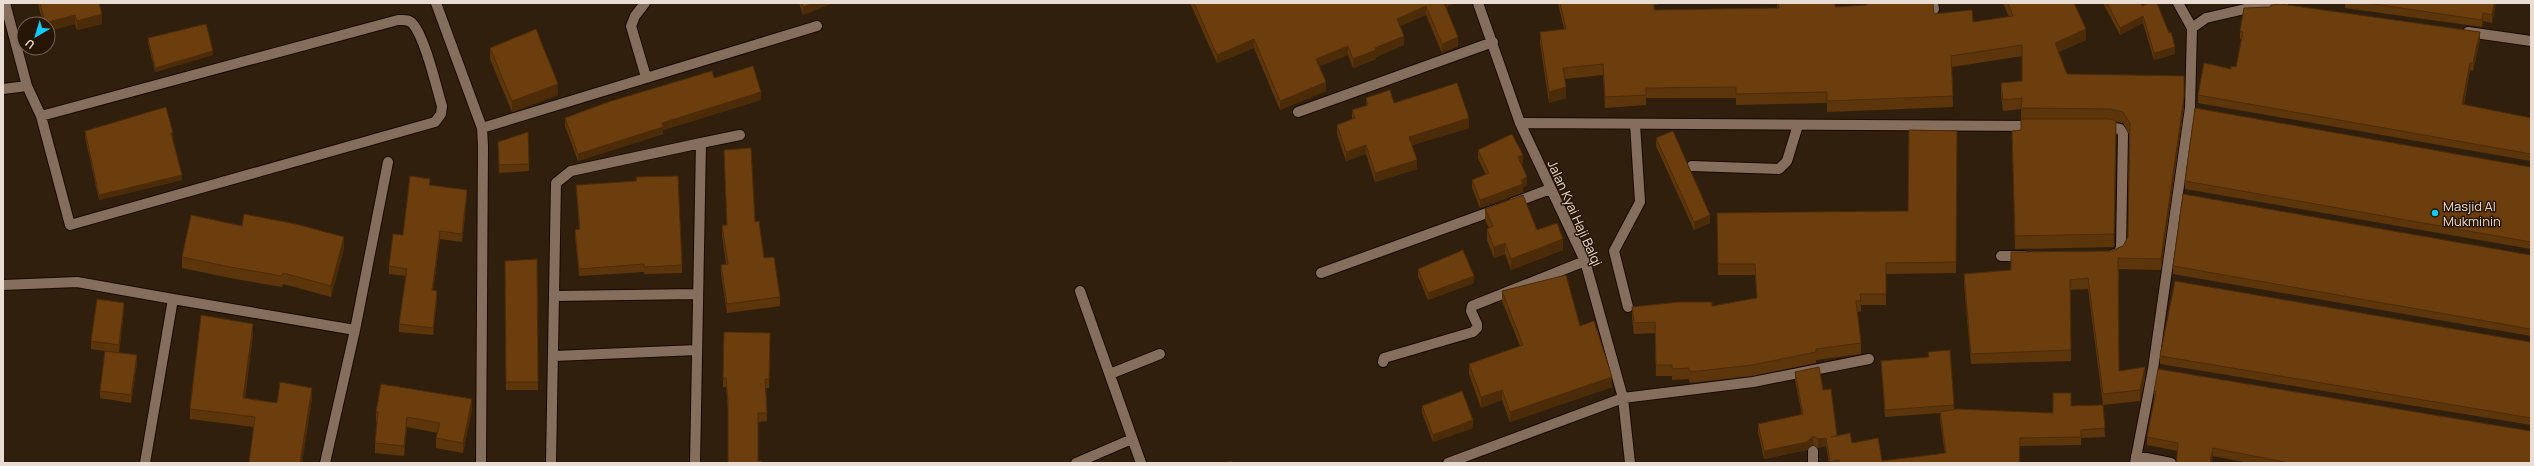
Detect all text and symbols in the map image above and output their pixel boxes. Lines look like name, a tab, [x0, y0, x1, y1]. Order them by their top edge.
north arrow	[16, 16, 56, 56]
text: U	[22, 36, 37, 53]
street label: Jalan Kyai Haji Balqi	[1544, 157, 1606, 269]
place label: Masjid Al Mukminin	[2443, 197, 2501, 230]
marker: Masjid Al Mukminin	[2430, 208, 2440, 218]

